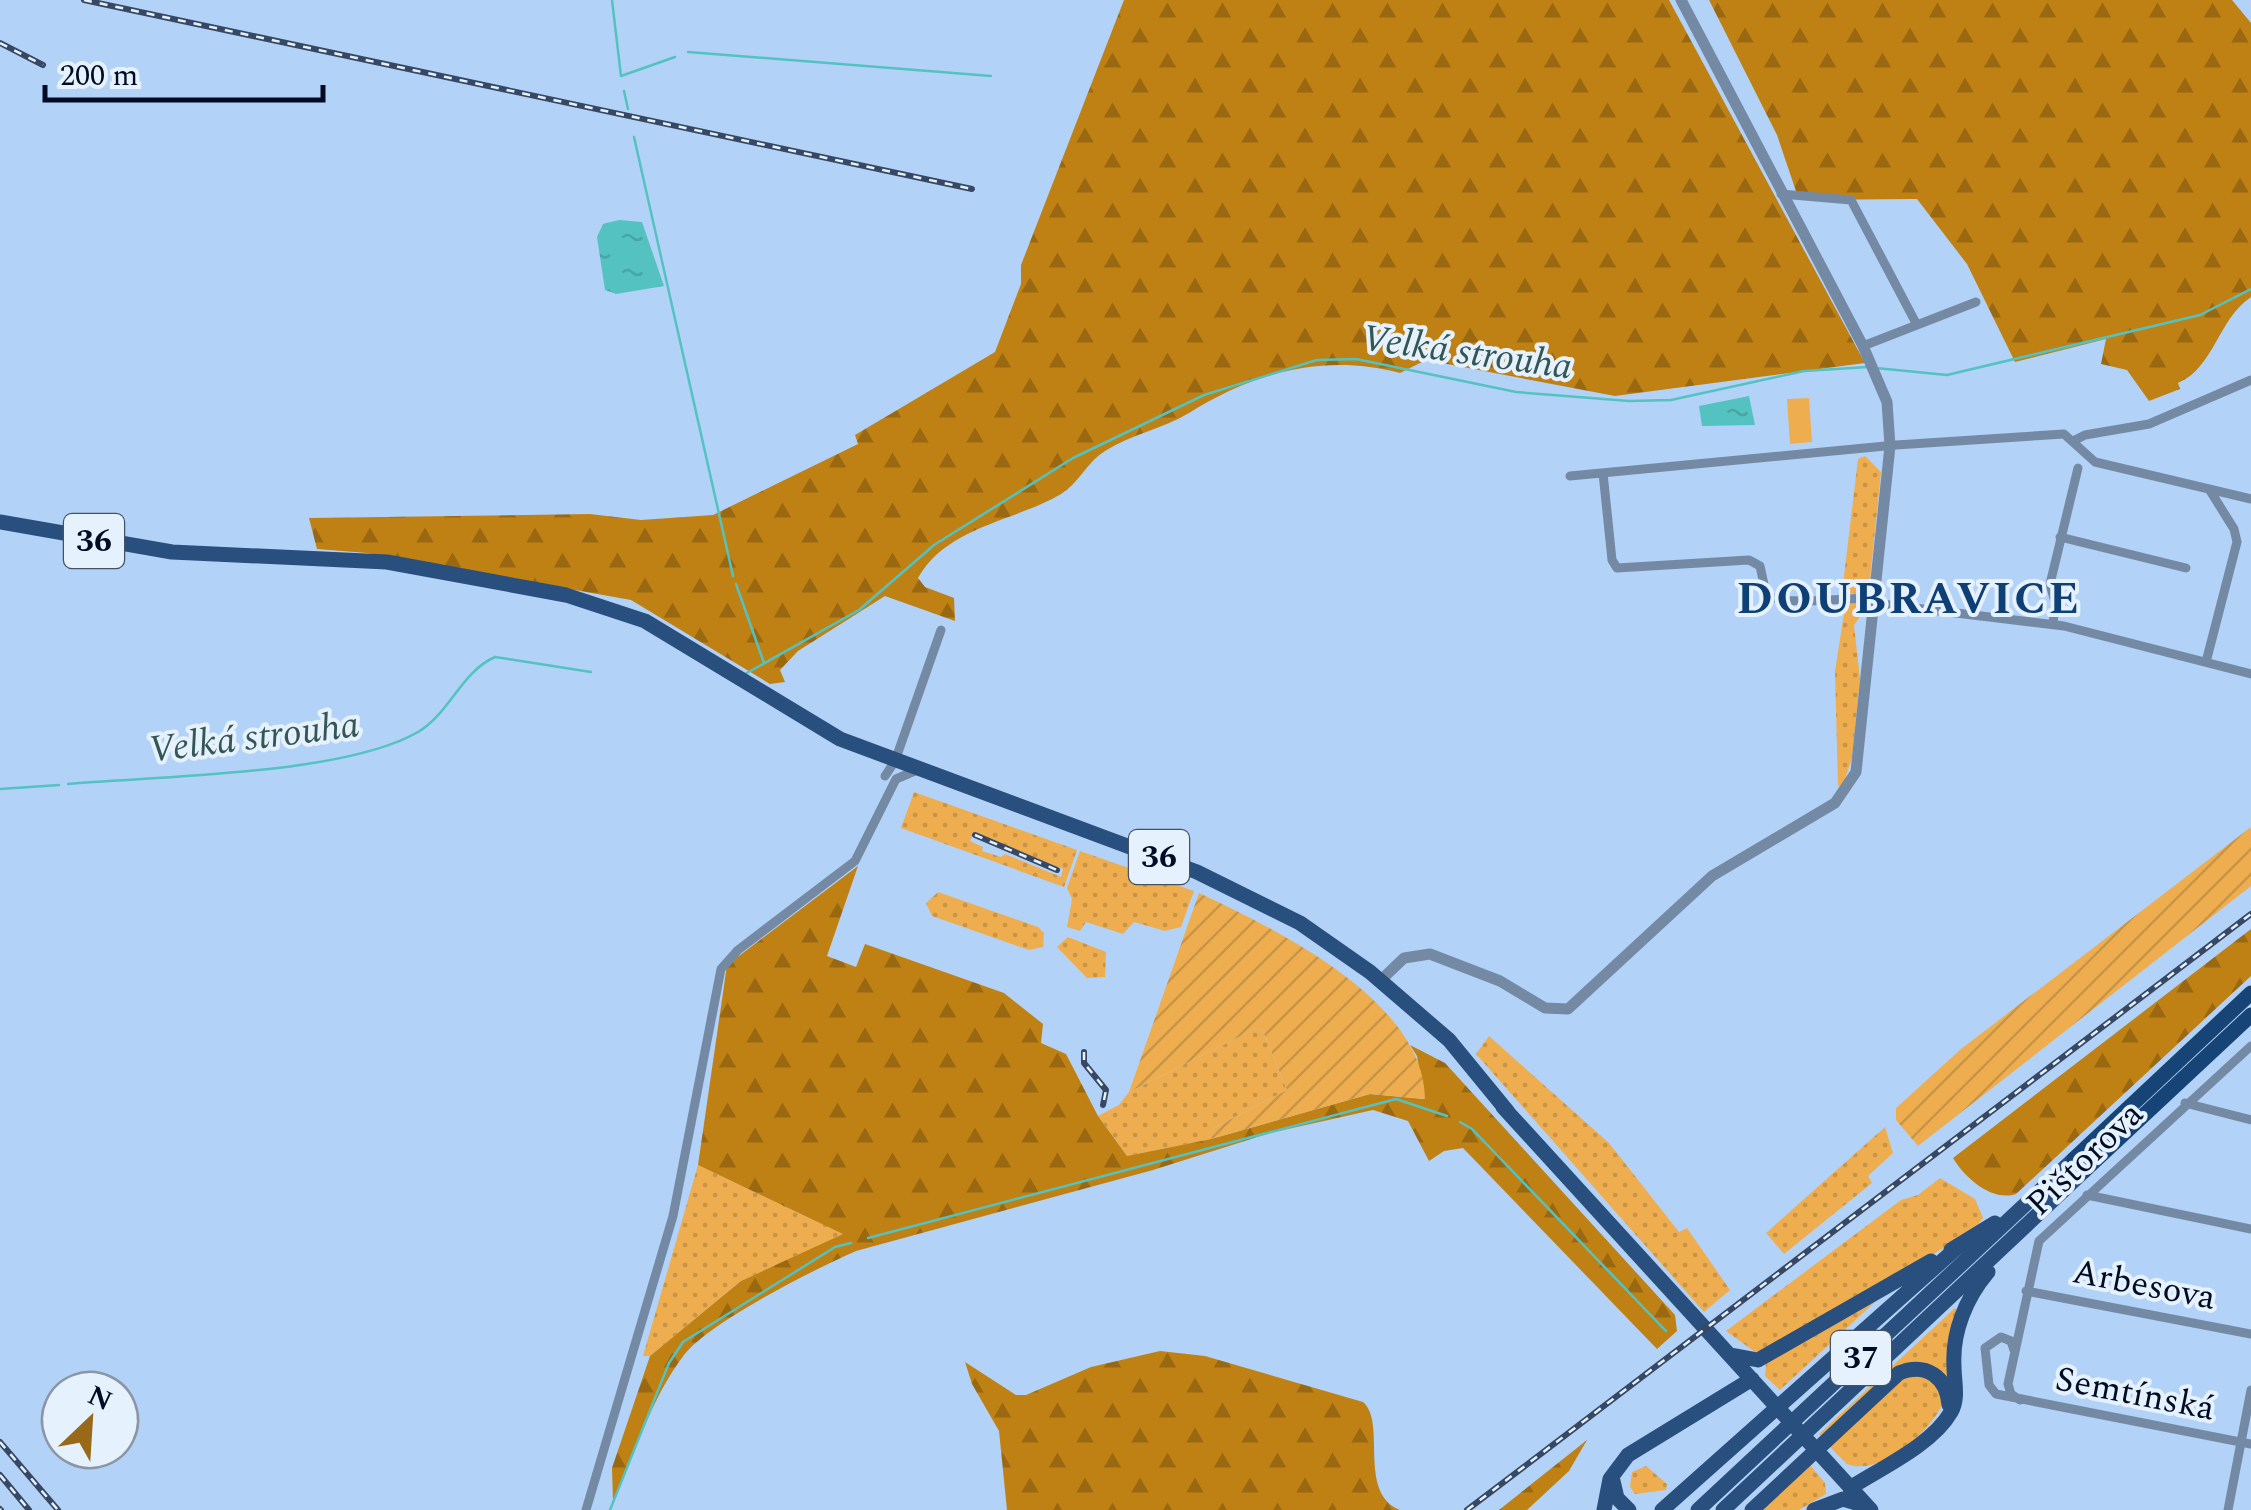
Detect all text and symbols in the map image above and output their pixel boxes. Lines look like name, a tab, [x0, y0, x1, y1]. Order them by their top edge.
scale bar	[45, 40, 322, 102]
text: 200 m	[60, 53, 138, 99]
water label: Velká strouha	[1358, 310, 1576, 396]
road number: 36	[64, 514, 124, 568]
district label: DOUBRAVICE	[1736, 565, 2082, 634]
water label: Velká strouha	[145, 696, 363, 780]
road number: 36	[1129, 830, 1189, 884]
street label: Pištorova	[2014, 1089, 2156, 1229]
street label: Arbesova	[2068, 1245, 2220, 1325]
road number: 37	[1831, 1331, 1891, 1385]
street label: Semtínská	[2051, 1353, 2219, 1435]
north arrow	[40, 1370, 140, 1470]
text: N	[80, 1374, 119, 1423]

